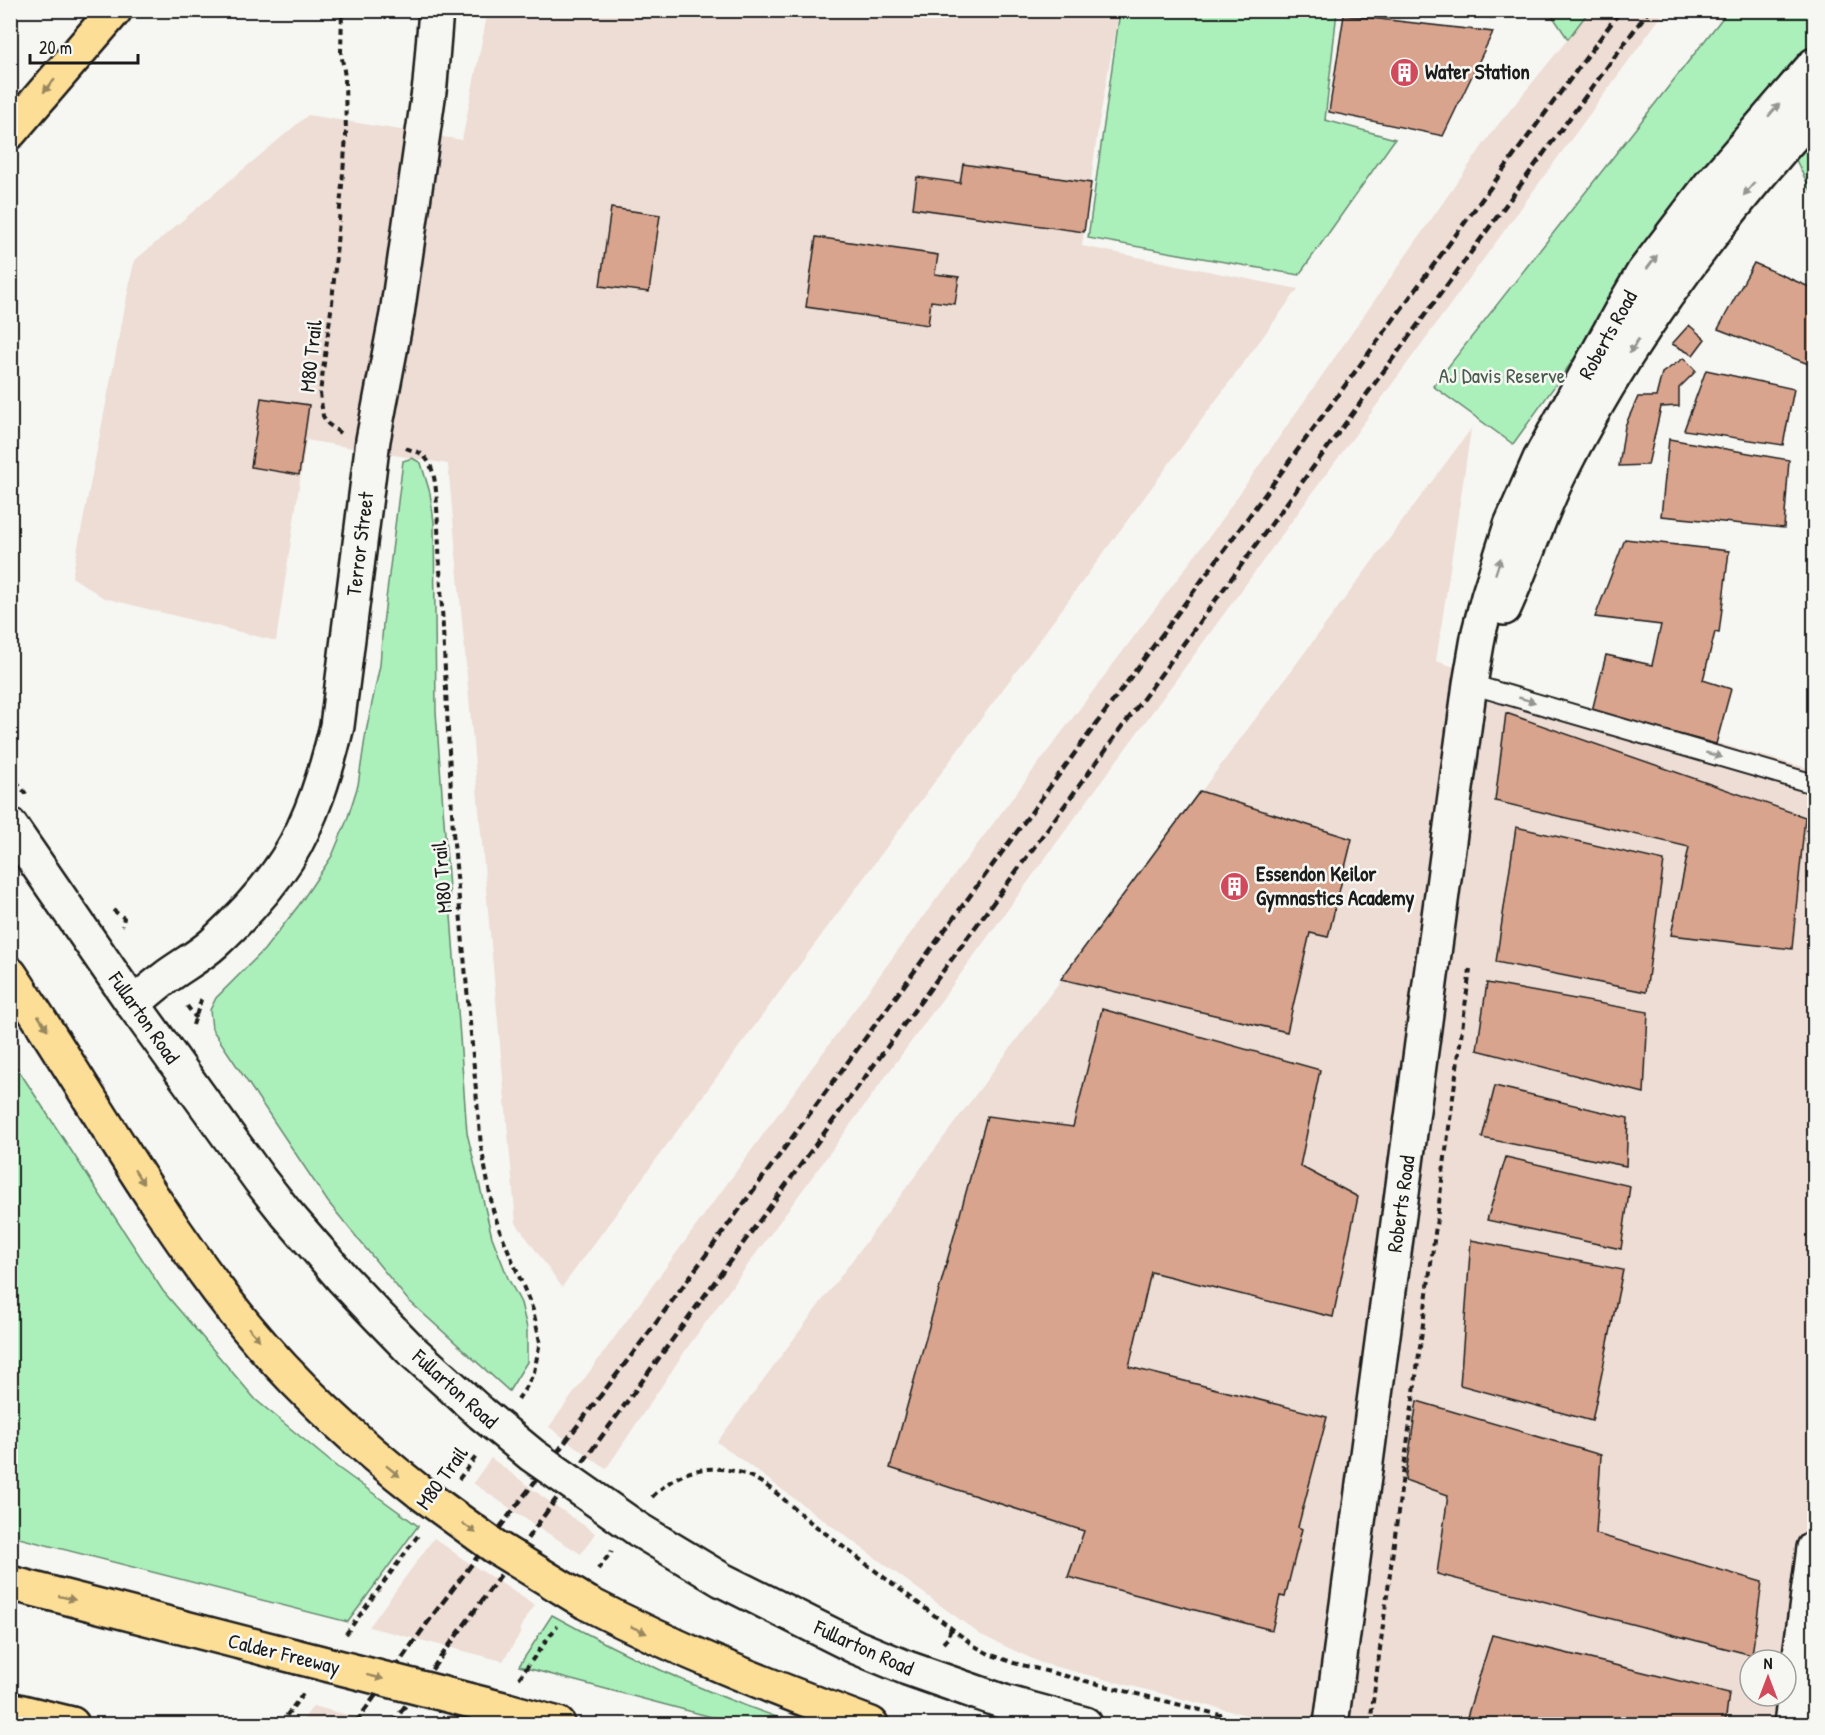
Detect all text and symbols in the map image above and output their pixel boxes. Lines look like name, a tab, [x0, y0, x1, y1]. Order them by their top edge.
scale bar	[30, 27, 138, 65]
text: 20 m	[39, 35, 72, 60]
building icon: Water Station	[1388, 56, 1420, 88]
place label: Water Station	[1425, 57, 1530, 86]
one-way arrow	[43, 78, 56, 94]
one-way arrow	[1767, 103, 1780, 118]
one-way arrow	[1743, 181, 1756, 196]
one-way arrow	[1645, 254, 1657, 269]
street label: Roberts Road	[1571, 285, 1644, 384]
street label: M80 Trail	[292, 318, 329, 393]
one-way arrow	[1628, 338, 1639, 354]
park label: AJ Davis Reserve	[1439, 361, 1565, 390]
street label: Terror Street	[339, 489, 380, 598]
one-way arrow	[1493, 557, 1503, 575]
one-way arrow	[1518, 696, 1536, 705]
one-way arrow	[1705, 750, 1723, 760]
street label: M80 Trail	[424, 839, 459, 914]
place label: Essendon Keilor Gymnastics Academy	[1256, 859, 1414, 913]
building icon: Essendon Keilor Gymnastics Academy	[1219, 870, 1251, 902]
street label: Fullarton Road	[102, 965, 187, 1069]
one-way arrow	[37, 1015, 48, 1031]
street label: Roberts Road	[1379, 1154, 1422, 1254]
one-way arrow	[133, 1169, 144, 1185]
one-way arrow	[247, 1327, 260, 1342]
street label: Fullarton Road	[405, 1342, 504, 1435]
street label: M80 Trail	[409, 1440, 475, 1515]
one-way arrow	[385, 1464, 400, 1476]
one-way arrow	[460, 1522, 476, 1534]
one-way arrow	[58, 1593, 76, 1603]
street label: Fullarton Road	[809, 1612, 919, 1682]
one-way arrow	[631, 1625, 648, 1634]
street label: Calder Freeway	[225, 1626, 343, 1681]
north arrow	[1738, 1648, 1798, 1708]
text: N	[1764, 1652, 1773, 1674]
one-way arrow	[367, 1673, 385, 1682]

